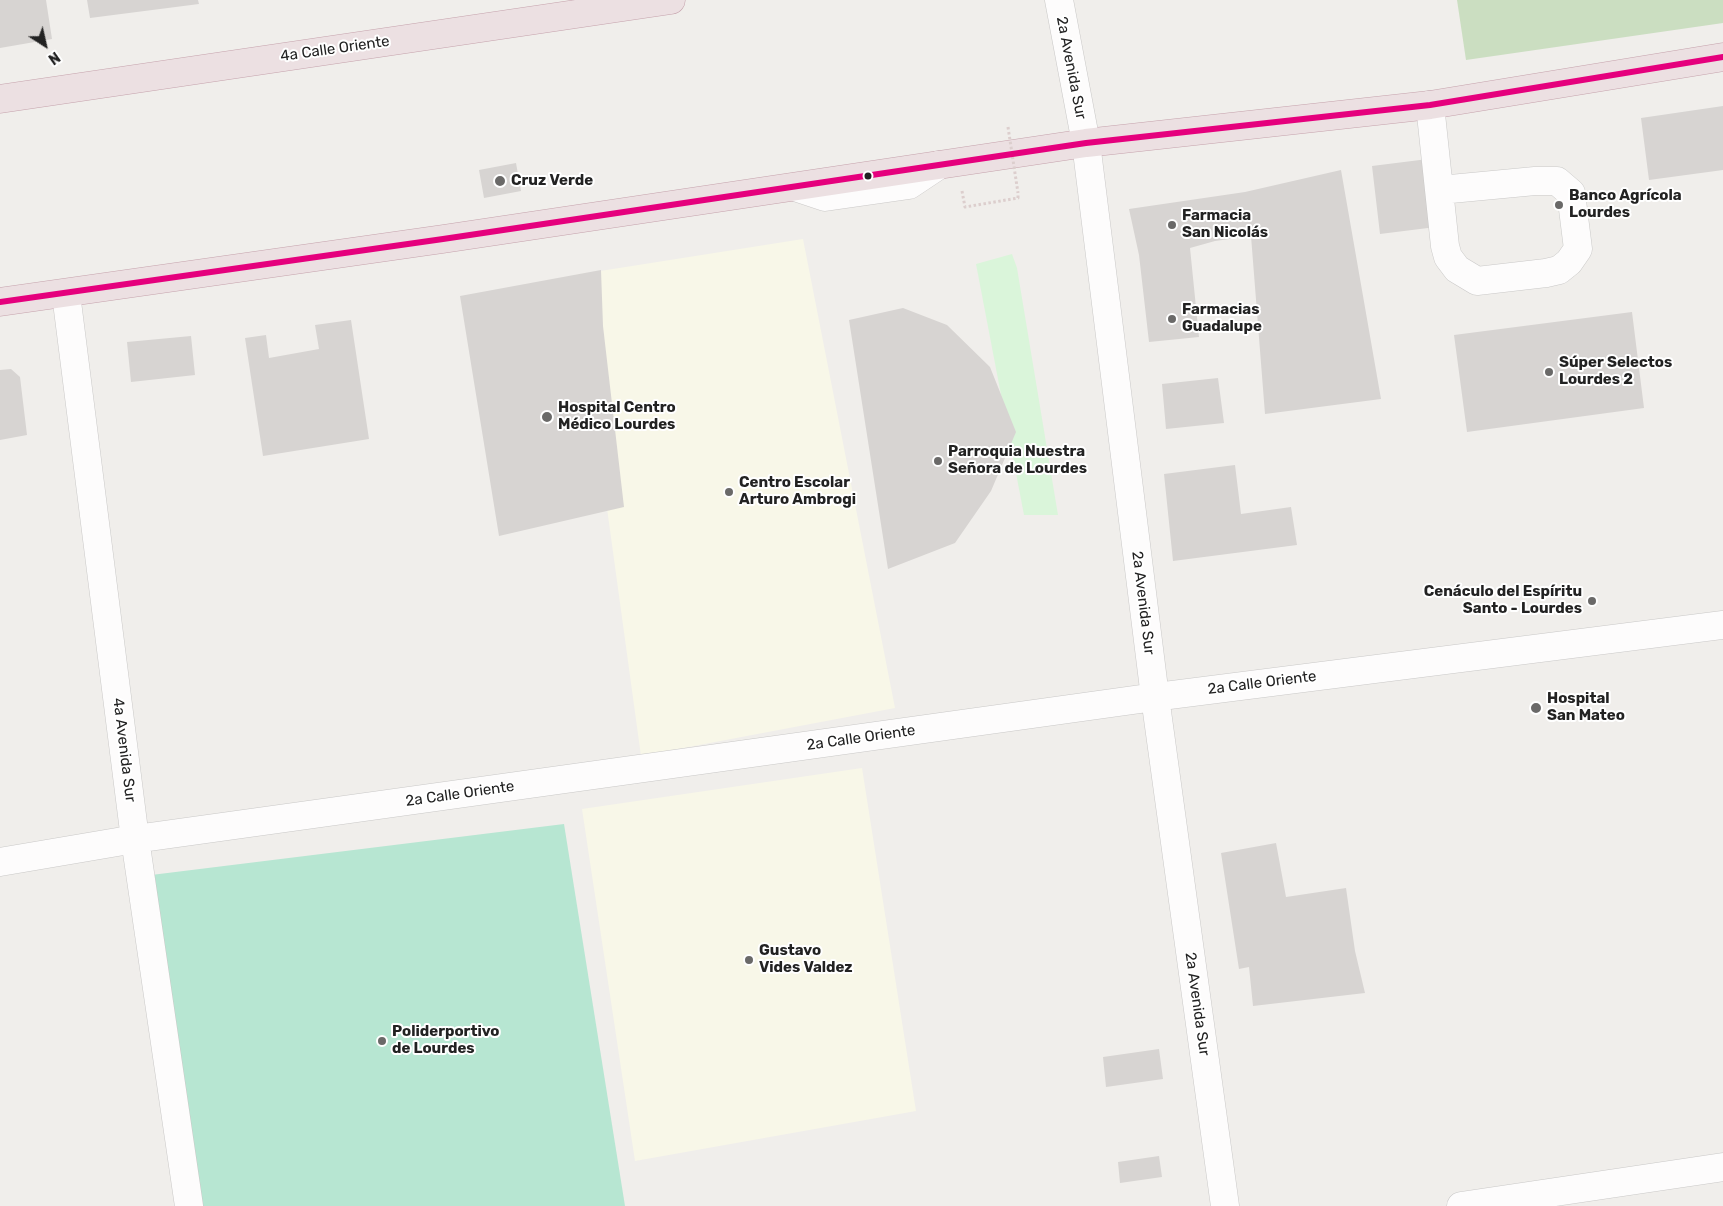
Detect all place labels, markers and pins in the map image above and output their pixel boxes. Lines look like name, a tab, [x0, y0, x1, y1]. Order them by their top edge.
unlabelled marker	[863, 171, 873, 181]
place label: Cruz Verde	[511, 172, 593, 190]
marker: Cruz Verde	[493, 174, 507, 188]
place label: Banco Agrícola Lourdes	[1569, 187, 1682, 222]
marker: Banco Agrícola Lourdes	[1553, 199, 1565, 211]
place label: Farmacia San Nicolás	[1182, 207, 1268, 242]
marker: Farmacia San Nicolás	[1166, 219, 1178, 231]
place label: Farmacias Guadalupe	[1182, 301, 1262, 336]
marker: Farmacias Guadalupe	[1166, 313, 1178, 325]
place label: Súper Selectos Lourdes 2	[1559, 354, 1672, 389]
marker: Súper Selectos Lourdes 2	[1543, 366, 1555, 378]
place label: Hospital Centro Médico Lourdes	[558, 399, 676, 434]
marker: Hospital Centro Médico Lourdes	[540, 410, 554, 424]
place label: Parroquia Nuestra Señora de Lourdes	[948, 443, 1087, 478]
marker: Parroquia Nuestra Señora de Lourdes	[932, 455, 944, 467]
place label: Centro Escolar Arturo Ambrogi	[739, 474, 856, 509]
marker: Centro Escolar Arturo Ambrogi	[723, 486, 735, 498]
place label: Cenáculo del Espíritu Santo - Lourdes	[1424, 583, 1582, 618]
marker: Cenáculo del Espíritu Santo - Lourdes	[1586, 595, 1598, 607]
place label: Hospital San Mateo	[1547, 690, 1625, 725]
marker: Hospital San Mateo	[1529, 701, 1543, 715]
place label: Gustavo Vides Valdez	[759, 942, 853, 977]
marker: Gustavo Vides Valdez	[743, 954, 755, 966]
place label: Poliderportivo de Lourdes	[392, 1023, 500, 1058]
marker: Poliderportivo de Lourdes	[376, 1035, 388, 1047]

